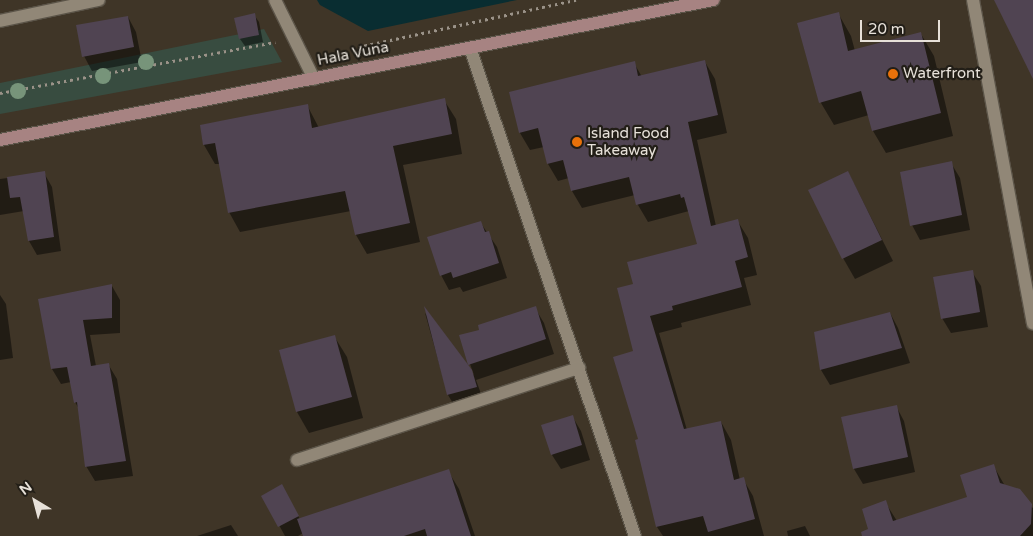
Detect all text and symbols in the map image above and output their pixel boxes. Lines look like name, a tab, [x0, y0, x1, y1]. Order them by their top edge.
scale bar	[863, 10, 943, 42]
text: 20 m	[868, 20, 905, 38]
street label: Hala Vuna	[316, 38, 390, 70]
place label: Waterfront	[903, 65, 981, 83]
marker: Waterfront	[887, 68, 899, 80]
place label: Island Food Takeaway	[587, 124, 669, 159]
marker: Island Food Takeaway	[571, 136, 583, 148]
north arrow	[10, 476, 60, 526]
text: N	[16, 478, 35, 499]

